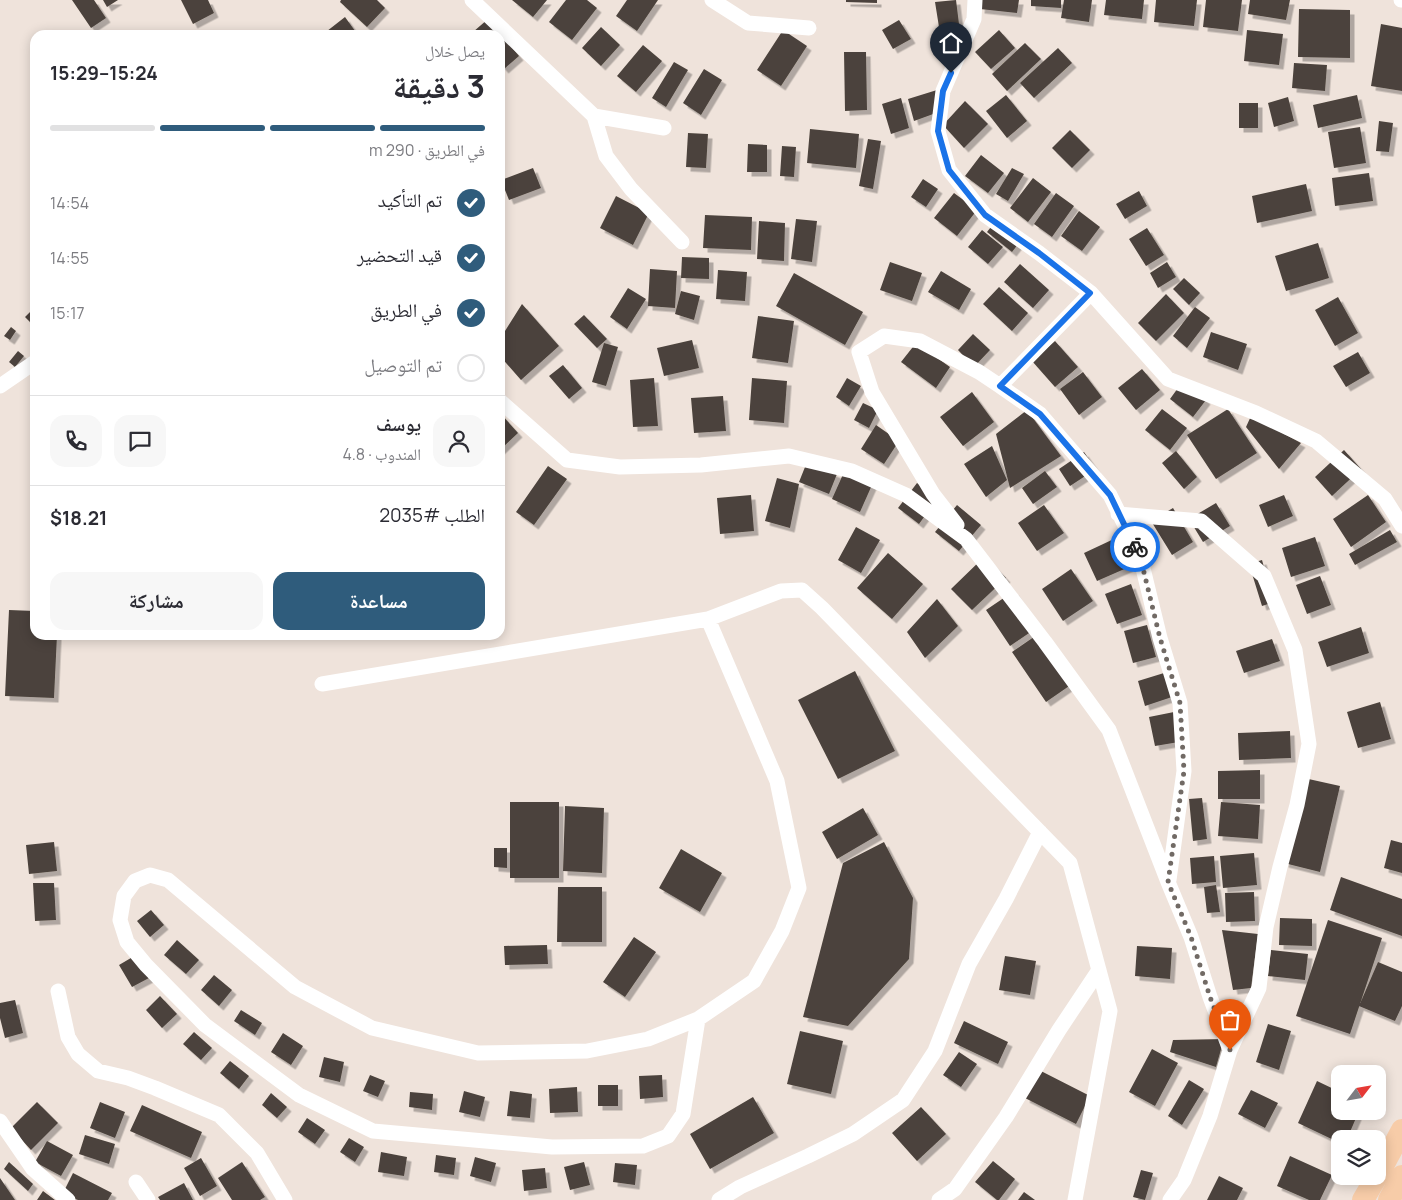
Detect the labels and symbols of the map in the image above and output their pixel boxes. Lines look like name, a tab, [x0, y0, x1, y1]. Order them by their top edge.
pin	[930, 22, 972, 73]
courier	[1110, 522, 1160, 572]
pin	[1209, 999, 1251, 1050]
north arrow	[1331, 1065, 1386, 1120]

